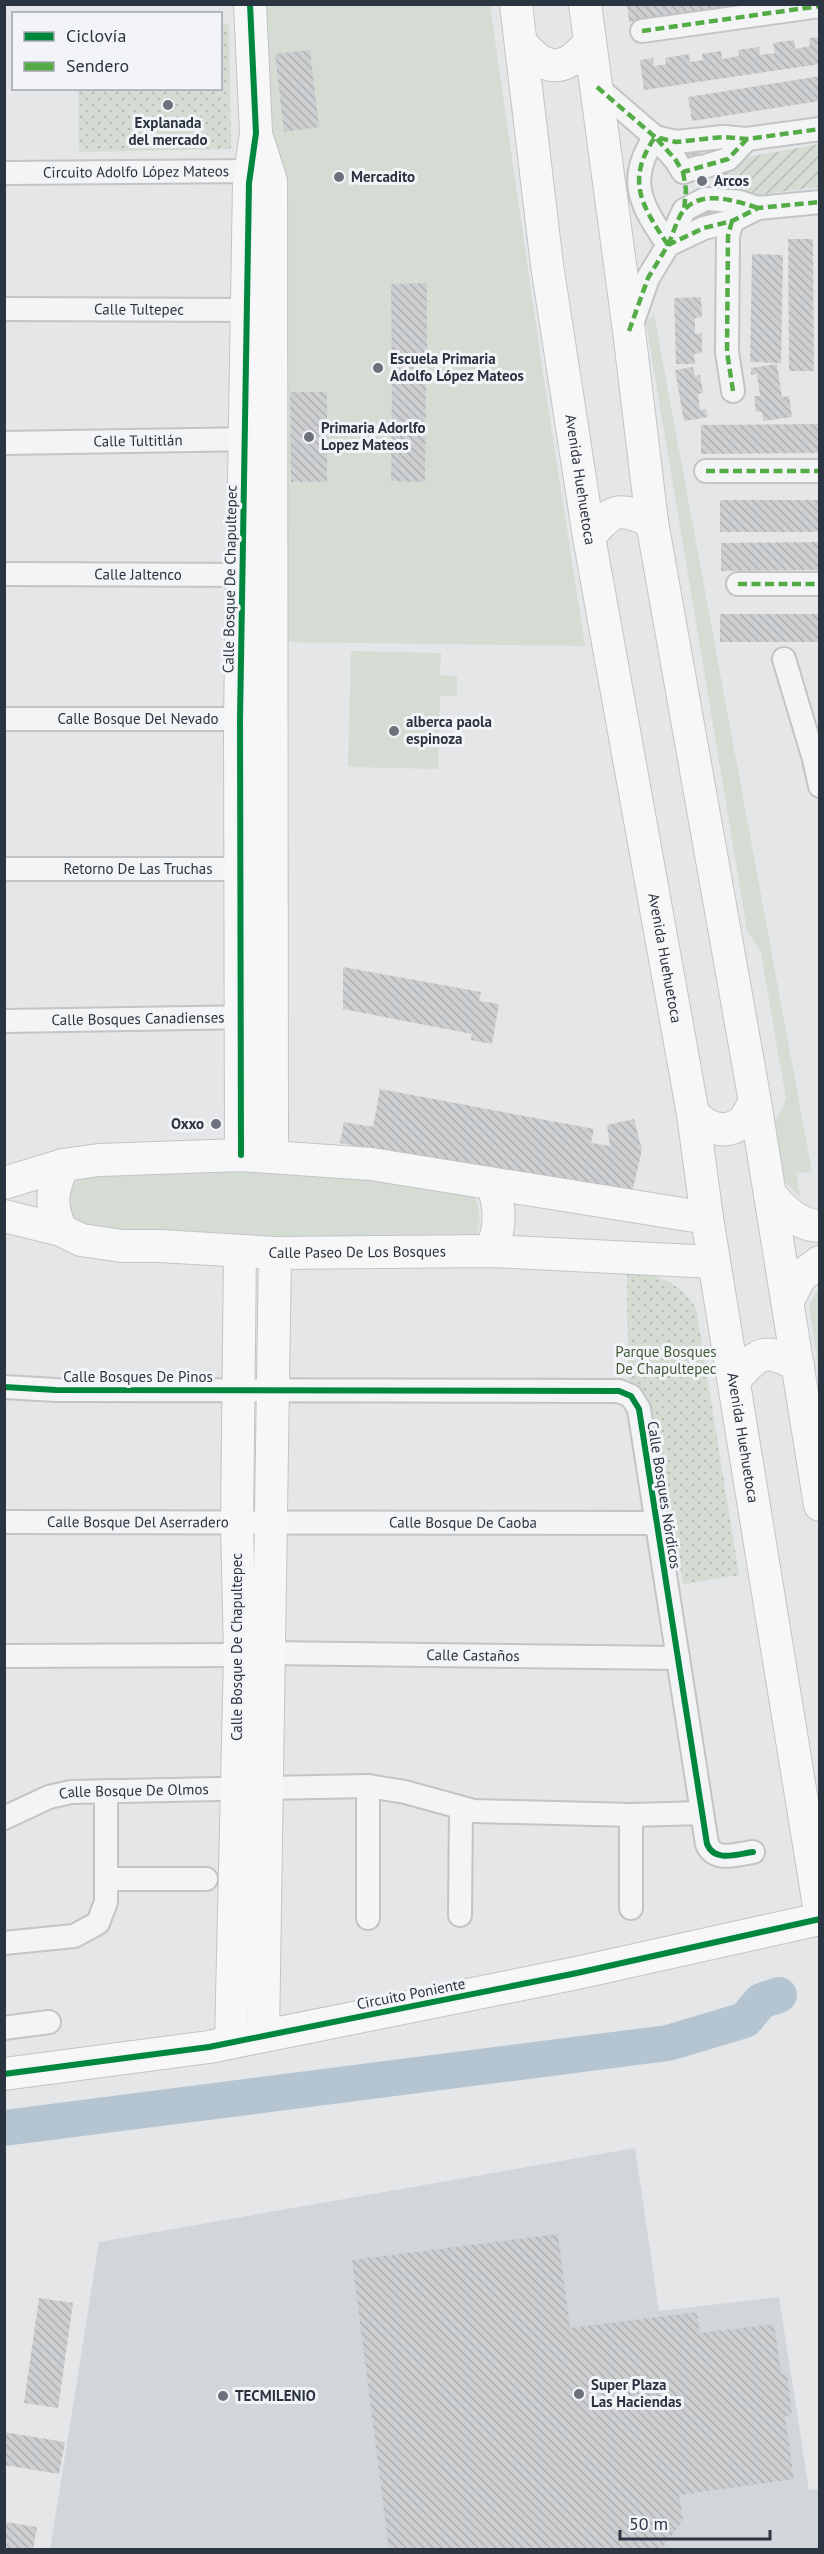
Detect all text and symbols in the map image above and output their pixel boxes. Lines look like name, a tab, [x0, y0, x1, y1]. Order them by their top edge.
legend	[12, 12, 222, 90]
text: Ciclovía	[66, 24, 126, 47]
text: Sendero	[66, 54, 129, 77]
marker: Explanada del mercado	[161, 98, 175, 112]
place label: Explanada del mercado	[129, 113, 207, 149]
street label: Circuito Adolfo López Mateos	[43, 161, 229, 182]
place label: Mercadito	[351, 167, 415, 186]
marker: Mercadito	[332, 170, 346, 184]
place label: Arcos	[714, 171, 749, 190]
marker: Arcos	[695, 174, 709, 188]
street label: Calle Tultepec	[94, 299, 184, 319]
place label: Escuela Primaria Adolfo López Mateos	[390, 349, 524, 385]
marker: Escuela Primaria Adolfo López Mateos	[371, 361, 385, 375]
street label: Avenida Huehuetoca	[561, 413, 600, 546]
place label: Primaria Adorlfo Lopez Mateos	[321, 418, 426, 454]
street label: Calle Tultitlán	[93, 430, 183, 451]
marker: Primaria Adorlfo Lopez Mateos	[302, 430, 316, 444]
street label: Calle Bosque De Chapultepec	[218, 485, 241, 673]
street label: Calle Jaltenco	[94, 564, 182, 584]
street label: Calle Bosque Del Nevado	[57, 709, 219, 728]
place label: alberca paola espinoza	[406, 712, 492, 748]
marker: alberca paola espinoza	[387, 724, 401, 738]
street label: Retorno De Las Truchas	[63, 859, 213, 878]
street label: Avenida Huehuetoca	[644, 892, 686, 1025]
street label: Calle Bosques Canadienses	[51, 1007, 225, 1029]
place label: Oxxo	[171, 1114, 204, 1133]
marker: Oxxo	[209, 1117, 223, 1131]
street label: Calle Paseo De Los Bosques	[268, 1241, 446, 1262]
park label: Parque Bosques De Chapultepec	[615, 1342, 717, 1378]
street label: Calle Bosques De Pinos	[63, 1367, 213, 1386]
street label: Avenida Huehuetoca	[723, 1371, 763, 1504]
street label: Calle Bosques Nórdicos	[643, 1420, 686, 1570]
street label: Calle Bosque Del Aserradero	[47, 1512, 229, 1531]
street label: Calle Bosque De Caoba	[389, 1513, 537, 1532]
street label: Calle Bosque De Chapultepec	[227, 1553, 246, 1741]
street label: Calle Castaños	[426, 1645, 520, 1665]
street label: Calle Bosque De Olmos	[57, 1779, 209, 1803]
street label: Circuito Poniente	[355, 1974, 467, 2013]
place label: Super Plaza Las Haciendas	[591, 2375, 682, 2411]
place label: TECMILENIO	[235, 2386, 316, 2405]
marker: Super Plaza Las Haciendas	[572, 2387, 586, 2401]
marker: TECMILENIO	[216, 2389, 230, 2403]
scale bar	[620, 2503, 770, 2541]
text: 50 m	[629, 2512, 668, 2535]

